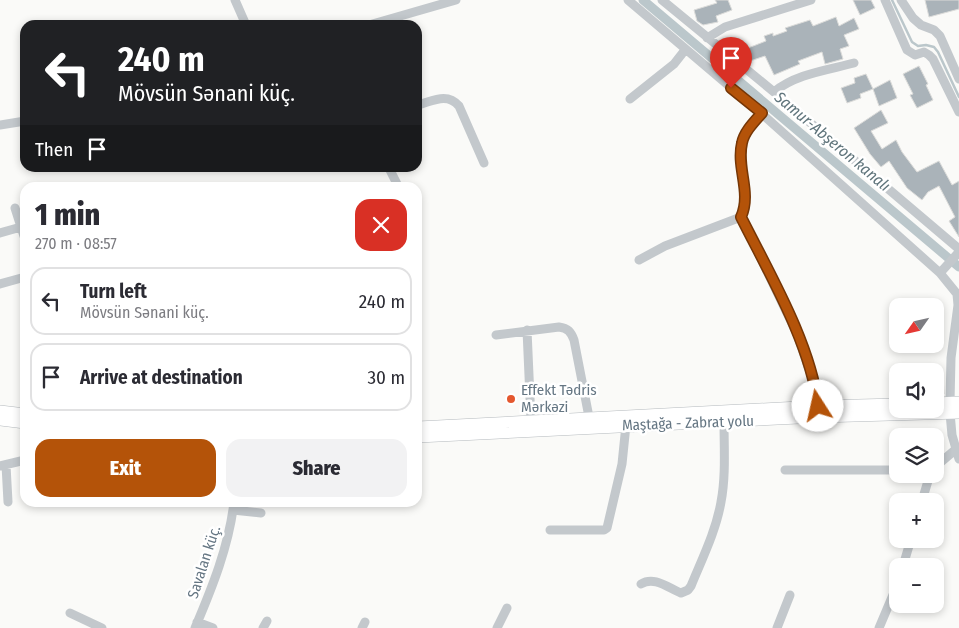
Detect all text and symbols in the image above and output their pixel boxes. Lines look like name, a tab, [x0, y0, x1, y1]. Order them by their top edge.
pin	[710, 37, 752, 88]
text: 240 m	[118, 38, 205, 80]
icon: left	[35, 40, 100, 105]
icon: arrive	[717, 44, 745, 72]
text: Mövsün Sənani küç.	[118, 80, 295, 107]
water label: Samur-Abşeron kanalı	[770, 87, 894, 195]
icon: arrive	[83, 135, 111, 163]
text: Then	[35, 138, 73, 161]
text: 1 min	[35, 197, 100, 233]
button: close	[355, 199, 407, 251]
text: 270 m · 08:57	[35, 234, 117, 253]
text: Turn left	[80, 280, 147, 303]
icon: left	[37, 287, 65, 315]
text: 240 m	[359, 290, 405, 313]
north arrow	[889, 298, 944, 352]
map controls	[889, 298, 944, 613]
text: Mövsün Sənani küç.	[80, 303, 209, 322]
icon: arrive	[37, 363, 65, 391]
button: sound	[889, 363, 944, 418]
text: Arrive at destination	[80, 366, 243, 389]
text: 30 m	[367, 366, 405, 389]
position arrow	[791, 379, 843, 431]
place label: Effekt Tədris Mərkəzi	[521, 381, 597, 416]
marker: Effekt Tədris Mərkəzi	[505, 393, 517, 405]
street label: Maştağa - Zabrat yolu	[622, 412, 754, 434]
button: layers	[889, 428, 944, 483]
button: Exit	[35, 439, 216, 497]
button: Share	[226, 439, 407, 497]
button: +	[889, 493, 944, 548]
street label: Savalan küç.	[184, 523, 224, 601]
button: −	[889, 558, 944, 613]

